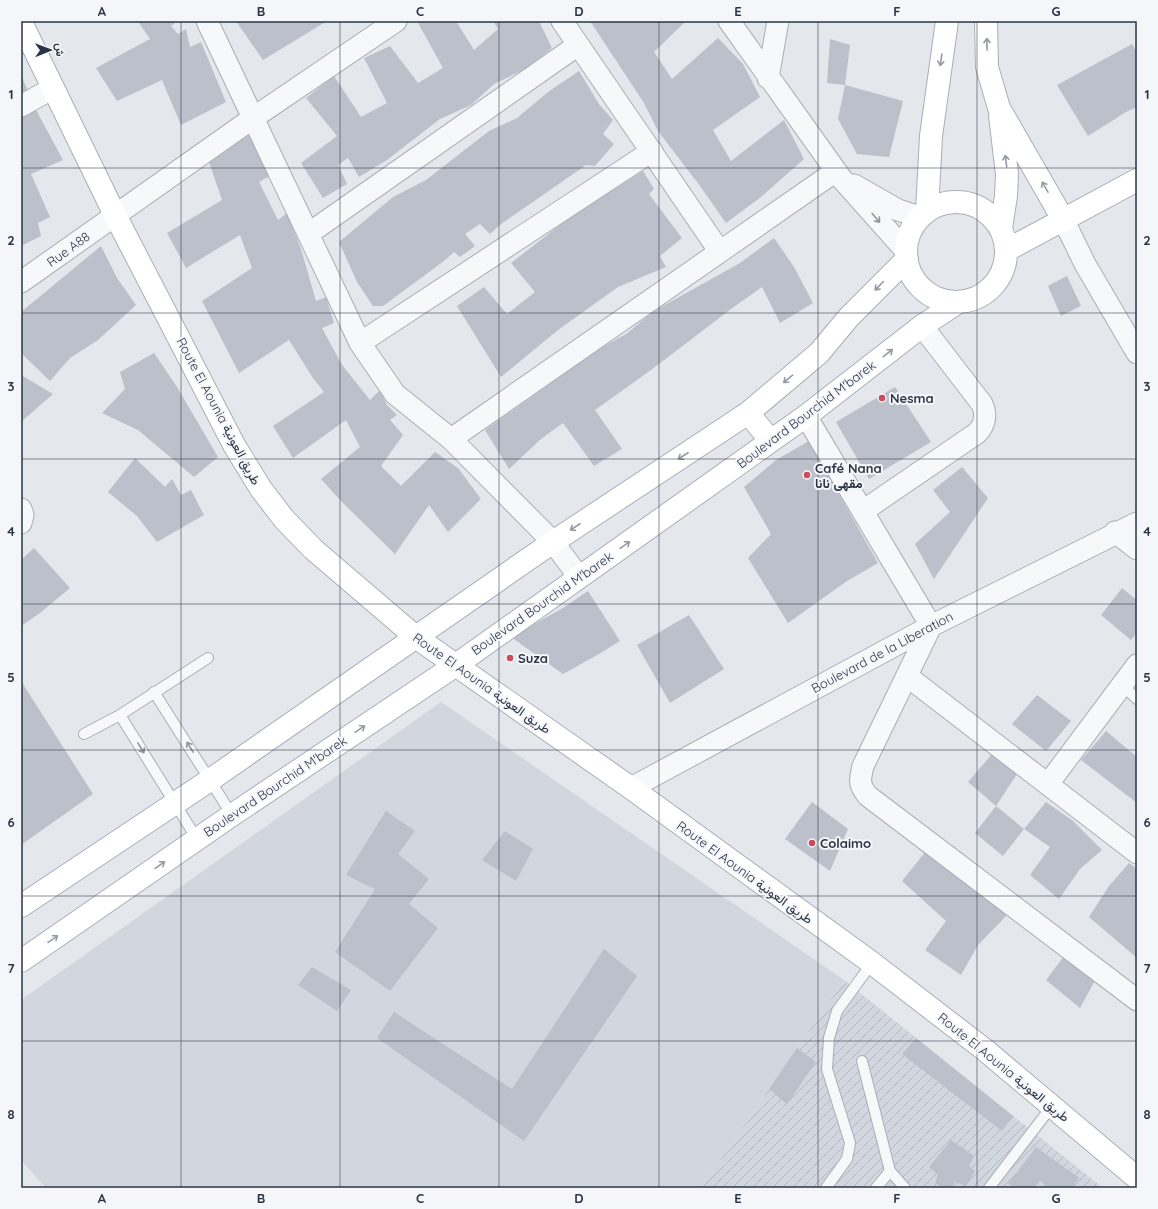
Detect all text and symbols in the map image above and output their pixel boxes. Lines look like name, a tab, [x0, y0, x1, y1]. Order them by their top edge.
text: A	[98, 3, 107, 19]
text: B	[257, 3, 265, 19]
text: C	[416, 3, 424, 19]
text: D	[574, 3, 584, 19]
text: E	[734, 3, 742, 19]
text: F	[893, 3, 901, 19]
text: G	[1051, 3, 1061, 19]
north arrow	[30, 30, 70, 70]
one-way arrow	[983, 38, 991, 51]
text: ش	[53, 43, 67, 57]
one-way arrow	[937, 53, 945, 66]
text: 1	[8, 86, 14, 102]
text: 1	[1144, 86, 1150, 102]
one-way arrow	[1002, 155, 1009, 168]
one-way arrow	[1041, 181, 1048, 193]
one-way arrow	[872, 212, 881, 223]
street label: Rue A88	[43, 228, 93, 270]
text: 2	[7, 232, 15, 248]
text: 2	[1143, 232, 1151, 248]
one-way arrow	[874, 281, 884, 291]
street label: Route El Aounia طريق العونية	[172, 335, 265, 488]
one-way arrow	[882, 348, 893, 357]
street label: Boulevard Bourchid M'barek	[734, 357, 879, 471]
one-way arrow	[783, 375, 794, 384]
text: 3	[8, 378, 15, 394]
text: 3	[1144, 378, 1151, 394]
place label: Nesma	[890, 390, 934, 406]
marker: Nesma	[877, 393, 887, 403]
one-way arrow	[678, 451, 689, 460]
place label: Café Nana مقهى نانا	[815, 460, 882, 492]
marker: Café Nana مقهى نانا	[802, 470, 812, 480]
text: 4	[7, 523, 15, 539]
one-way arrow	[570, 523, 581, 531]
text: 4	[1143, 523, 1151, 539]
one-way arrow	[619, 541, 630, 549]
street label: Boulevard Bourchid M'barek	[468, 548, 616, 658]
street label: Boulevard de la Liberation	[808, 608, 956, 696]
street label: Route El Aounia طريق العونية	[409, 629, 554, 738]
place label: Suza	[518, 650, 548, 666]
marker: Suza	[505, 653, 515, 663]
text: 5	[7, 669, 15, 685]
text: 5	[1143, 669, 1151, 685]
one-way arrow	[354, 725, 365, 733]
street label: Boulevard Bourchid M'barek	[200, 732, 350, 840]
one-way arrow	[185, 741, 193, 753]
one-way arrow	[137, 742, 145, 754]
text: 6	[7, 814, 15, 830]
text: 6	[1143, 814, 1151, 830]
street label: Route El Aounia طريق العونية	[673, 817, 816, 928]
place label: Colaimo	[820, 835, 871, 851]
marker: Colaimo	[807, 838, 817, 848]
one-way arrow	[154, 861, 165, 869]
one-way arrow	[47, 935, 58, 943]
text: 7	[7, 960, 15, 976]
text: 7	[1143, 960, 1151, 976]
street label: Route El Aounia طريق العونية	[934, 1009, 1073, 1126]
text: 8	[7, 1106, 15, 1122]
text: 8	[1143, 1106, 1151, 1122]
text: A	[98, 1190, 107, 1206]
text: B	[257, 1190, 265, 1206]
text: C	[416, 1190, 424, 1206]
text: D	[574, 1190, 584, 1206]
text: E	[734, 1190, 742, 1206]
text: F	[893, 1190, 901, 1206]
text: G	[1051, 1190, 1061, 1206]

